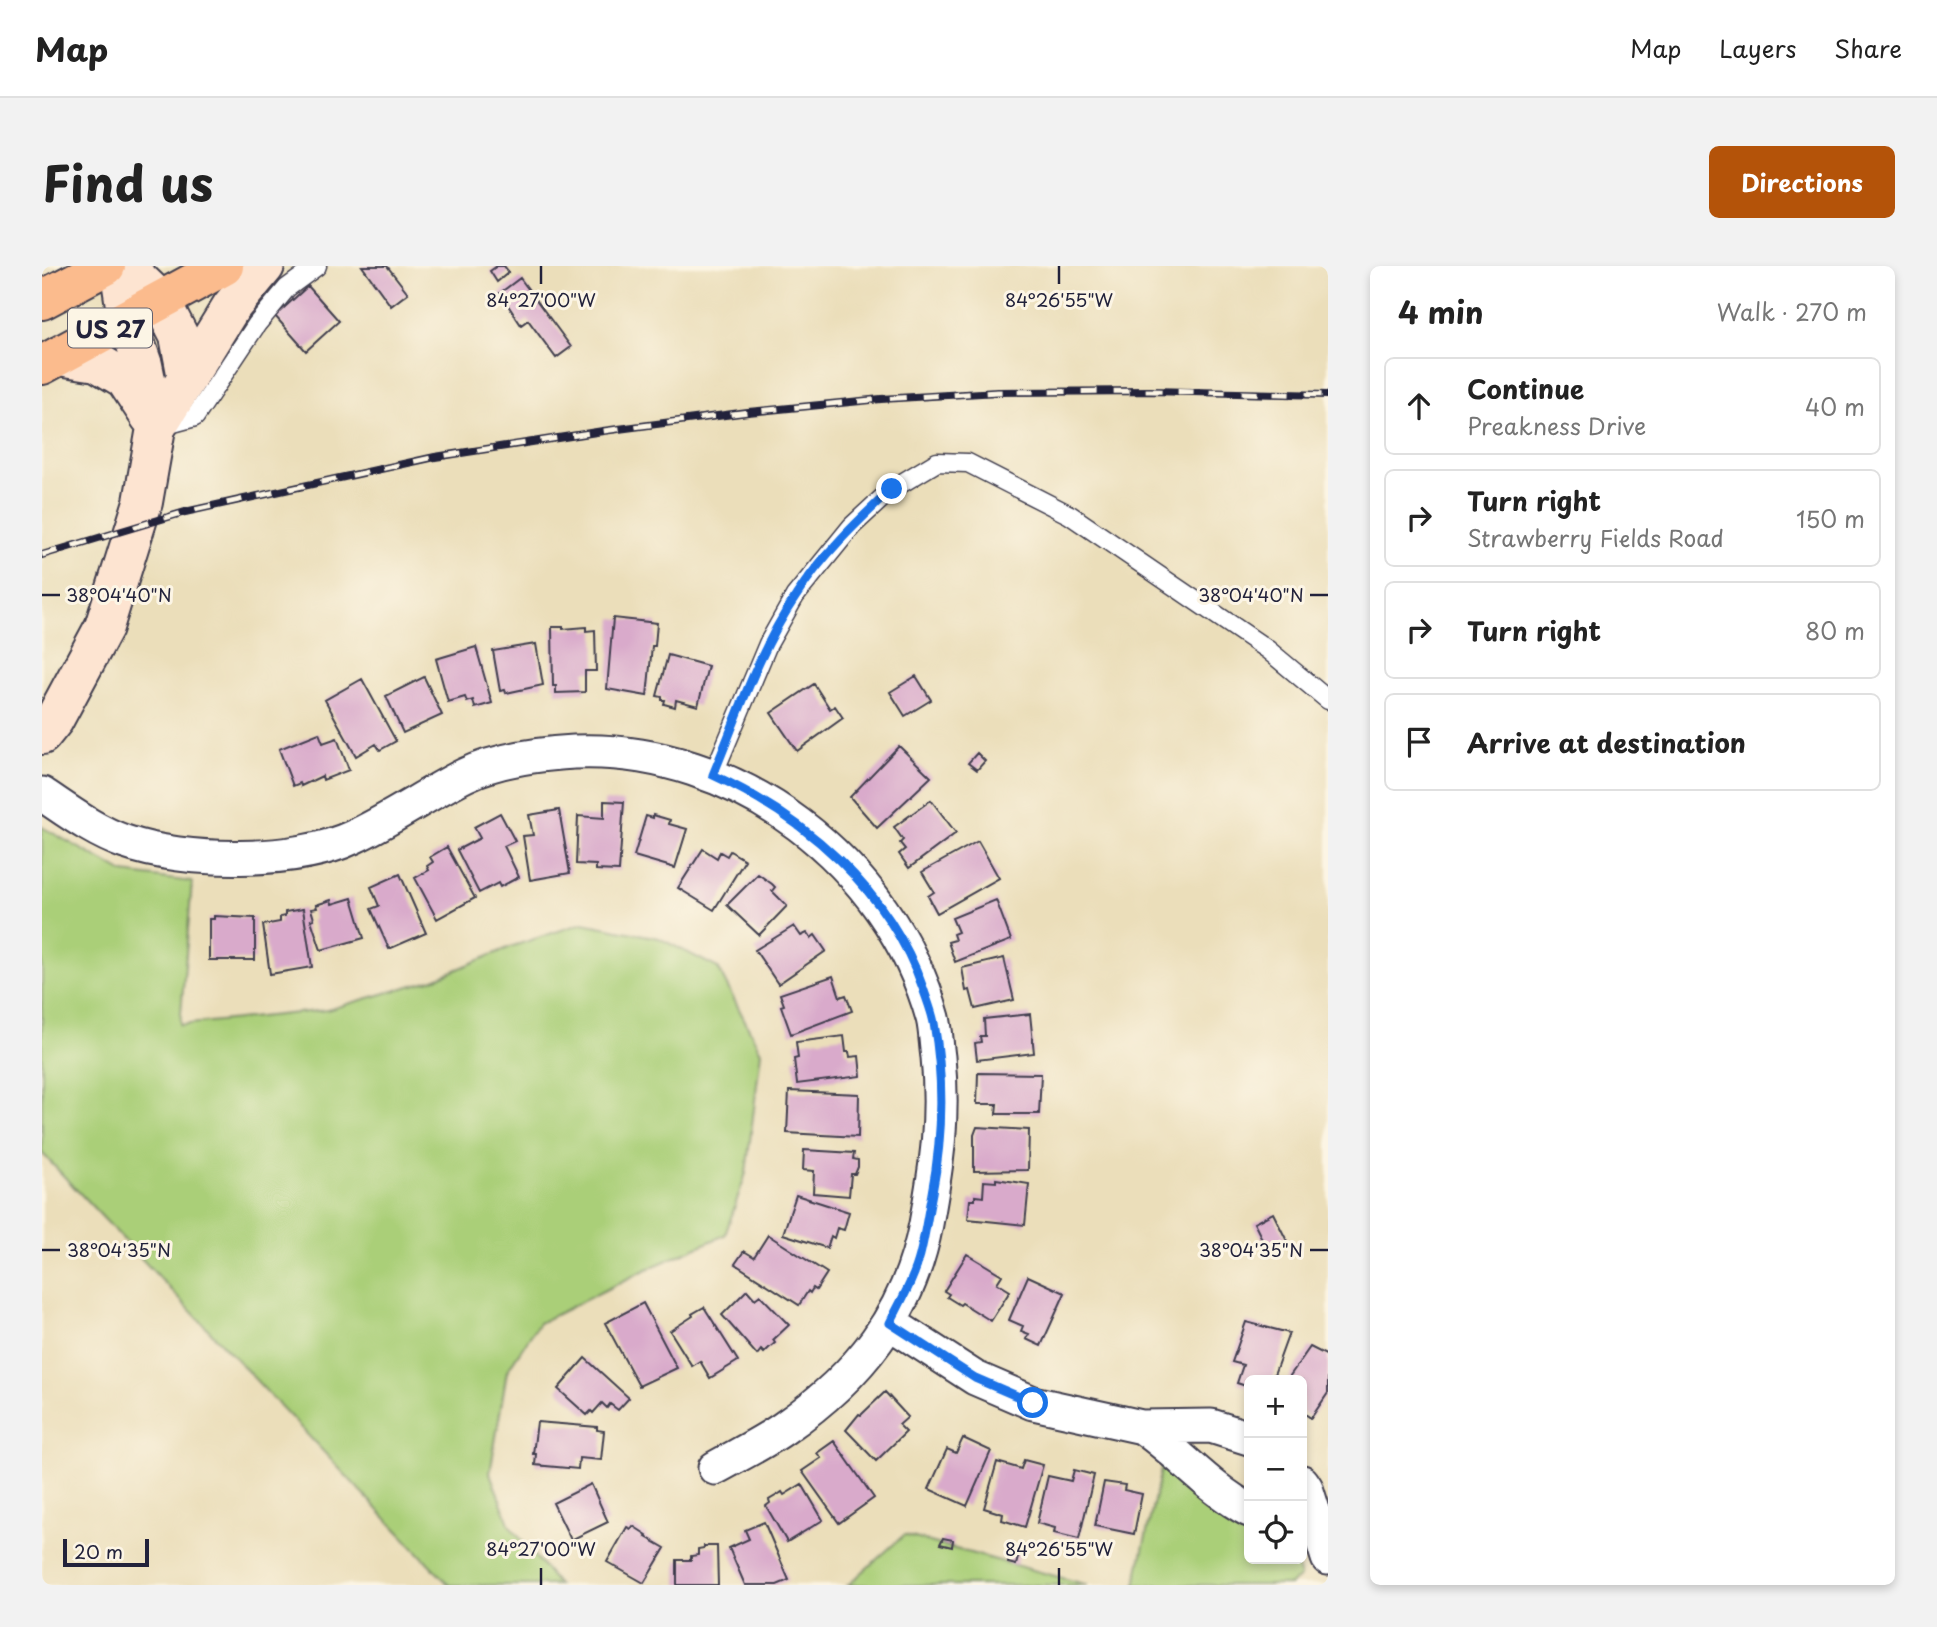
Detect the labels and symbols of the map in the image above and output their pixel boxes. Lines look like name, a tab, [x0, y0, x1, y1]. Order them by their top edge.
text: 84°27'00"W	[486, 286, 596, 313]
text: 84°26'55"W	[1005, 286, 1114, 313]
road number: US 27	[68, 309, 152, 348]
route end	[876, 473, 907, 504]
text: 38°04'40"N	[66, 581, 172, 608]
text: 38°04'40"N	[1198, 581, 1304, 608]
text: 38°04'35"N	[67, 1236, 171, 1263]
text: 38°04'35"N	[1199, 1236, 1303, 1263]
route start	[1017, 1387, 1048, 1418]
text: 84°27'00"W	[486, 1535, 596, 1562]
text: 84°26'55"W	[1005, 1535, 1114, 1562]
scale bar	[63, 1536, 149, 1568]

